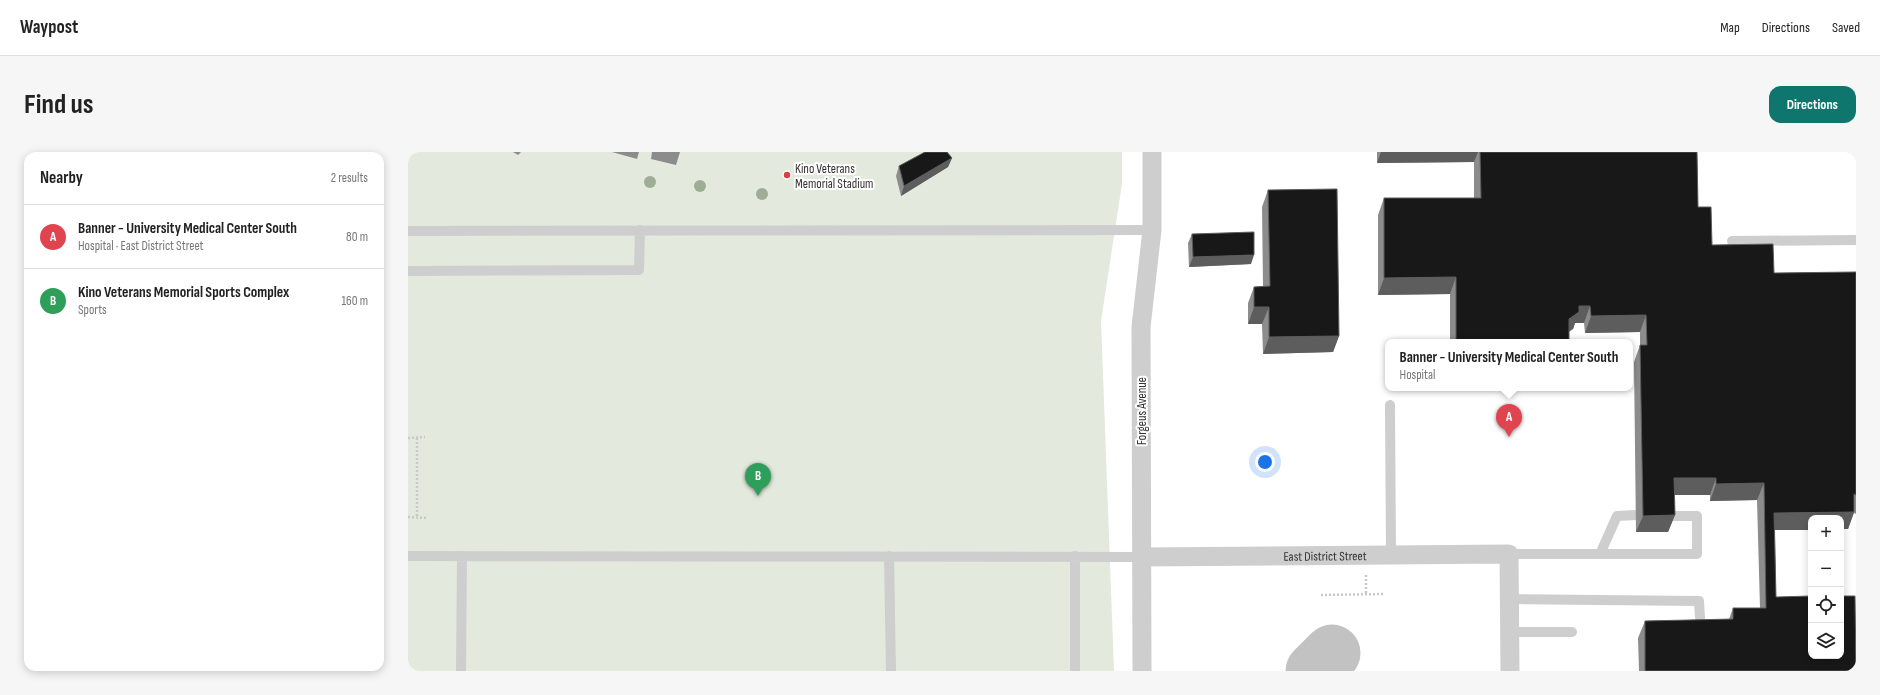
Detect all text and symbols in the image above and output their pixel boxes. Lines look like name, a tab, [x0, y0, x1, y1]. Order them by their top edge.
text: Waypost	[20, 16, 78, 39]
text: Map	[1720, 19, 1740, 36]
text: Directions	[1762, 19, 1810, 36]
text: Saved	[1832, 19, 1860, 36]
button: Directions	[1769, 86, 1856, 123]
text: Find us	[24, 88, 93, 121]
place label: Kino Veterans Memorial Stadium	[795, 161, 873, 192]
text: Nearby	[40, 168, 83, 188]
text: 2 results	[331, 170, 368, 186]
marker: Kino Veterans Memorial Stadium	[782, 170, 792, 180]
text: Banner - University Medical Center South	[78, 219, 297, 238]
text: A	[50, 229, 56, 245]
text: 80 m	[346, 229, 368, 245]
text: Hospital · East District Street	[78, 238, 204, 254]
text: Kino Veterans Memorial Sports Complex	[78, 283, 289, 302]
text: B	[50, 293, 56, 309]
text: 160 m	[342, 293, 368, 309]
text: Sports	[78, 302, 107, 318]
popup	[1385, 339, 1633, 391]
text: Banner - University Medical Center South	[1400, 348, 1618, 367]
text: Hospital	[1400, 367, 1435, 383]
street label: Forgeus Avenue	[1134, 377, 1150, 445]
pin: A	[1496, 404, 1522, 437]
your location	[1255, 452, 1275, 472]
pin: B	[745, 463, 771, 496]
map controls	[1808, 515, 1844, 659]
button: +	[1808, 515, 1844, 551]
street label: East District Street	[1283, 548, 1367, 565]
button: −	[1808, 551, 1844, 587]
button: locate	[1808, 587, 1844, 623]
button: layers	[1808, 623, 1844, 659]

